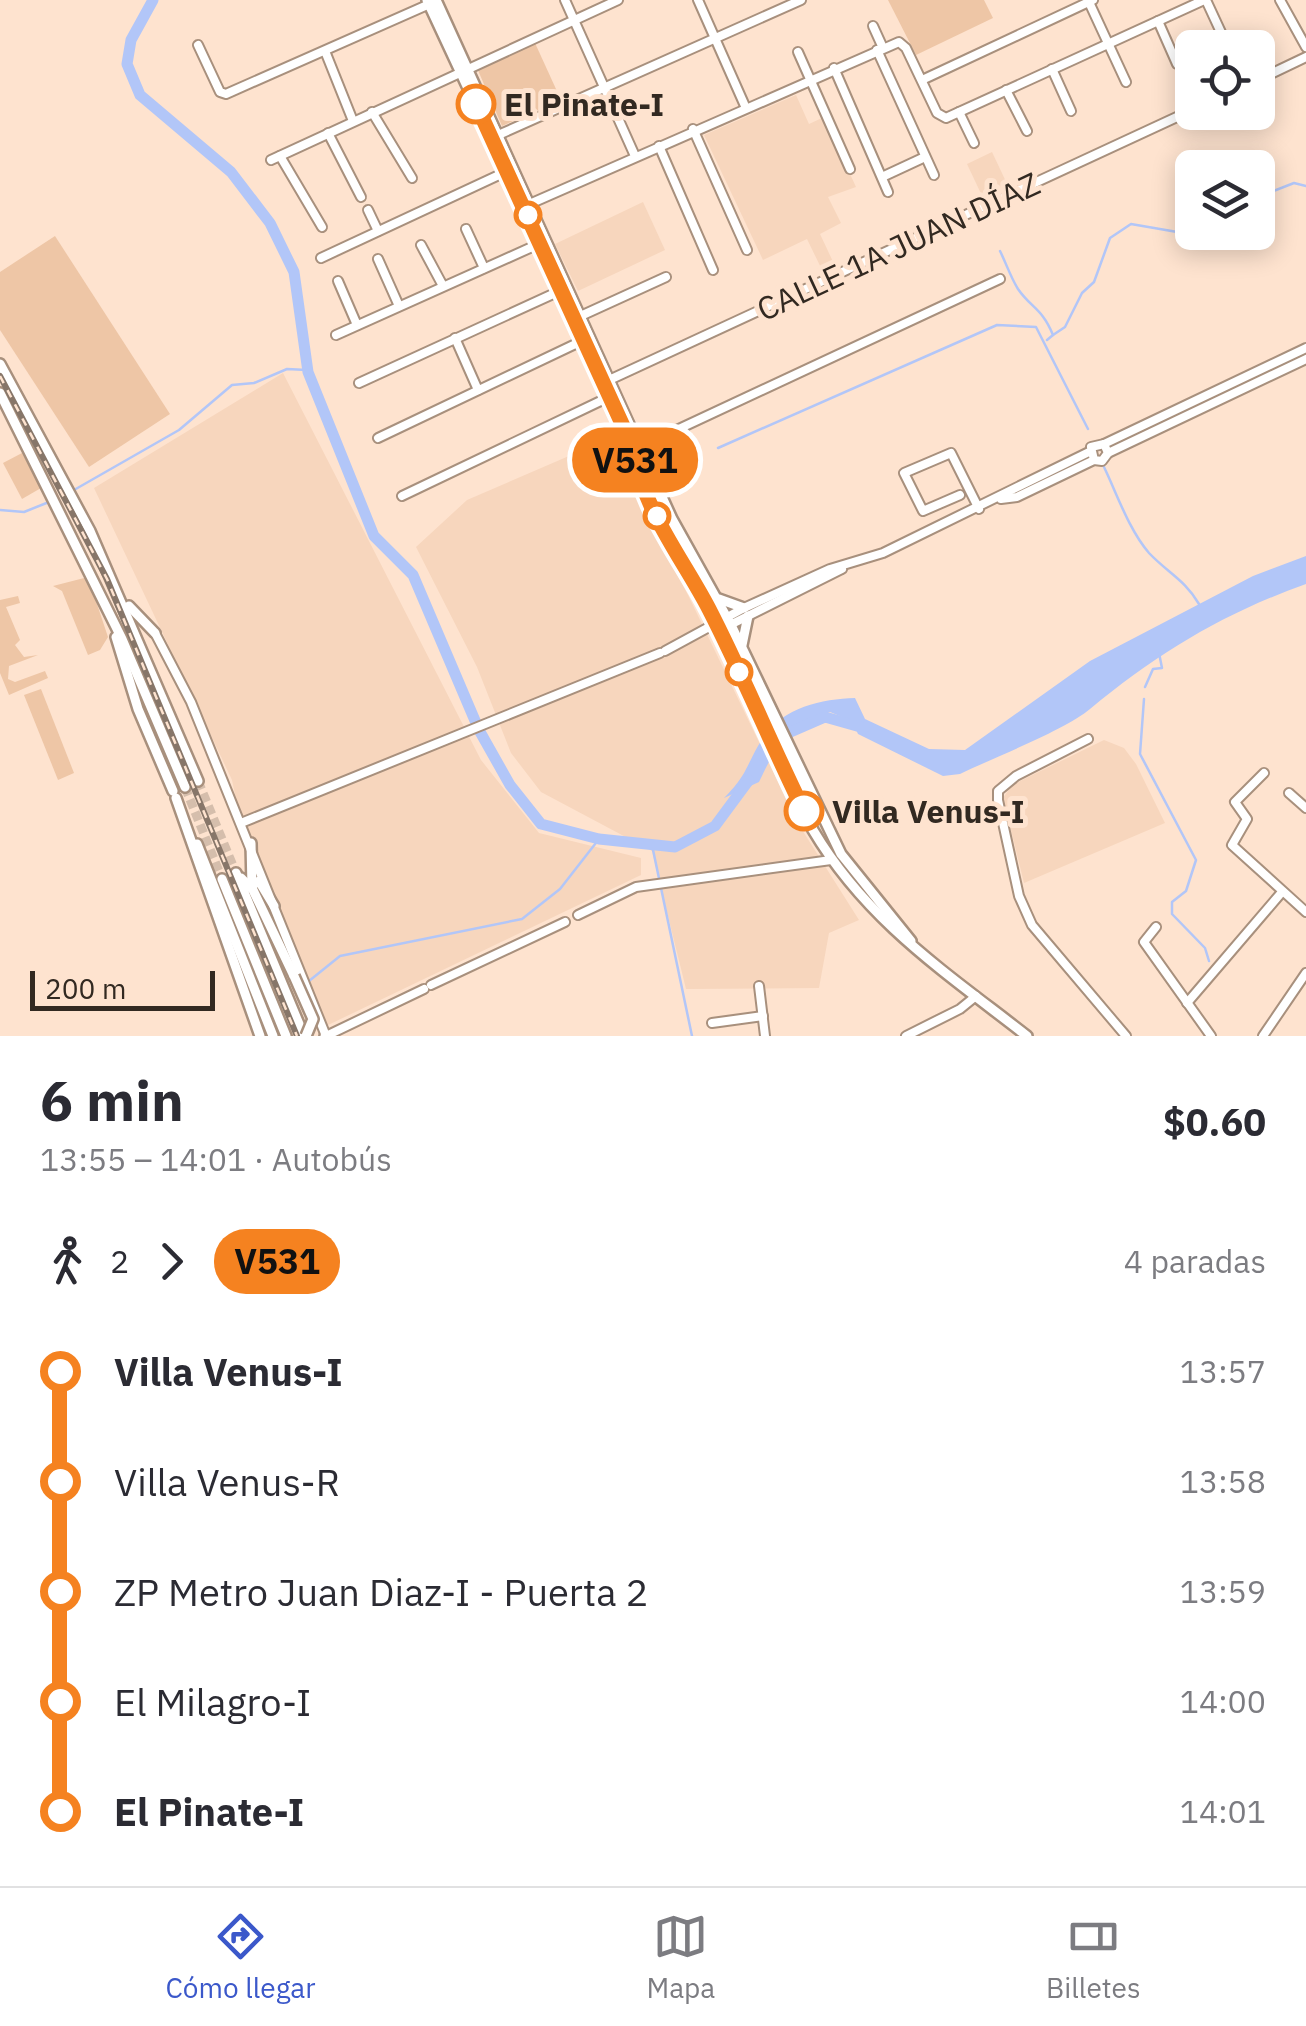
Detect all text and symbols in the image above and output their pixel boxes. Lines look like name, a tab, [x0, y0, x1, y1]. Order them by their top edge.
map controls	[1175, 30, 1275, 250]
button: locate	[1175, 30, 1275, 130]
place label: El Pinate-I	[504, 83, 664, 125]
marker: El Pinate-I	[457, 85, 495, 123]
button: layers	[1175, 150, 1275, 250]
street label: CALLE 1A JUAN DÍAZ	[750, 162, 1046, 330]
unlabelled marker	[515, 202, 541, 228]
line badge: V531	[565, 428, 705, 492]
text: V531	[592, 437, 678, 483]
unlabelled marker	[644, 503, 670, 529]
unlabelled marker	[726, 659, 752, 685]
place label: Villa Venus-I	[832, 790, 1025, 832]
marker: Villa Venus-I	[785, 792, 823, 830]
scale bar	[30, 966, 215, 1010]
text: 200 m	[45, 970, 126, 1007]
text: 6 min	[40, 1065, 184, 1136]
text: $0.60	[1163, 1097, 1266, 1146]
text: 13:55 – 14:01 · Autobús	[40, 1138, 392, 1180]
icon: walk	[40, 1234, 95, 1289]
icon: forward	[144, 1234, 199, 1289]
text: V531	[234, 1238, 320, 1284]
text: 2	[110, 1240, 129, 1282]
text: 4 paradas	[1124, 1240, 1266, 1282]
text: Villa Venus-I	[114, 1347, 343, 1396]
text: 13:57	[1180, 1350, 1266, 1392]
text: Villa Venus-R	[114, 1457, 340, 1506]
text: 13:58	[1180, 1460, 1266, 1502]
text: ZP Metro Juan Diaz-I - Puerta 2	[114, 1567, 648, 1616]
text: 13:59	[1180, 1570, 1266, 1612]
text: El Milagro-I	[114, 1677, 311, 1726]
text: 14:00	[1180, 1680, 1266, 1722]
text: El Pinate-I	[114, 1787, 304, 1836]
text: 14:01	[1180, 1790, 1266, 1832]
tab: Cómo llegar	[165, 1909, 316, 2006]
tab: Mapa	[646, 1909, 715, 2006]
tab: Billetes	[1046, 1909, 1141, 2006]

